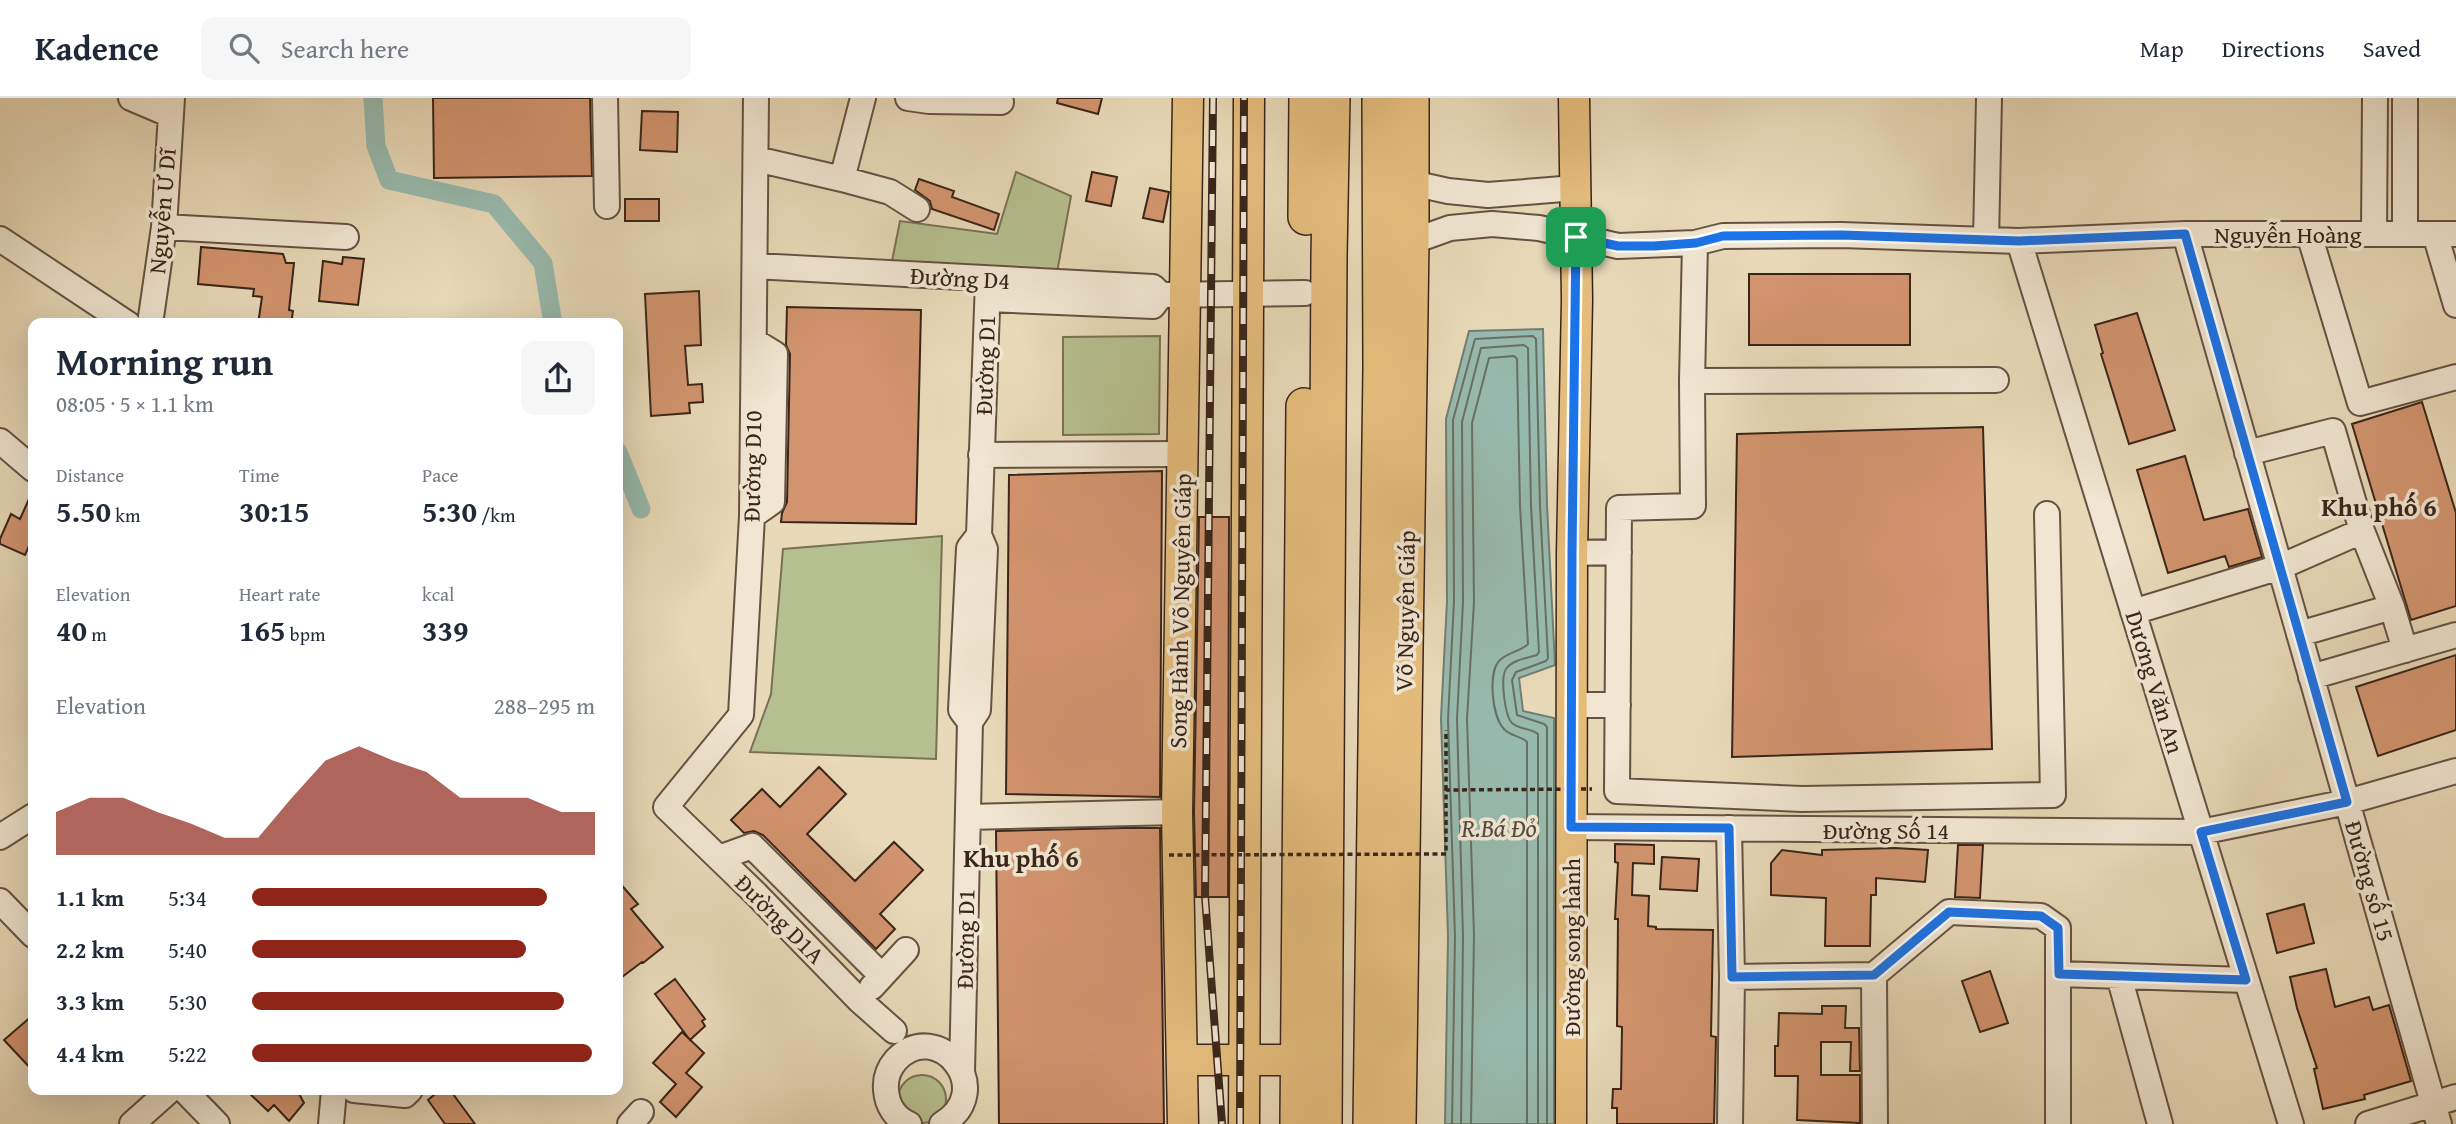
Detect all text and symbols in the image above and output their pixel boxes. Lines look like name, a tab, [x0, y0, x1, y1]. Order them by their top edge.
search box	[201, 17, 691, 80]
text: Kadence	[35, 24, 159, 72]
icon: search	[225, 29, 263, 67]
text: Search here	[281, 29, 409, 68]
text: Map	[2140, 31, 2184, 66]
text: Directions	[2222, 31, 2325, 66]
text: Saved	[2363, 31, 2421, 66]
street label: Nguyễn Ư Dĩ	[139, 145, 185, 275]
pin	[1546, 207, 1606, 267]
street label: Nguyễn Hoàng	[2214, 217, 2362, 252]
icon: arrive	[1557, 218, 1595, 256]
street label: Đường D4	[909, 258, 1011, 298]
street label: Đường D1	[966, 314, 1004, 416]
text: Morning run	[56, 333, 273, 389]
button: share	[521, 341, 595, 415]
text: 08:05 · 5 × 1.1 km	[56, 387, 214, 420]
street label: Đường D10	[734, 410, 770, 522]
text: Distance	[56, 461, 124, 489]
text: Time	[239, 461, 279, 489]
text: Pace	[422, 461, 459, 489]
street label: Song Hành Võ Nguyên Giáp	[1160, 473, 1200, 749]
district label: Khu phố 6	[2321, 487, 2437, 526]
text: 5.50	[56, 489, 111, 533]
text: 30:15	[239, 489, 310, 533]
text: 5:30	[422, 489, 477, 533]
text: km	[111, 501, 140, 529]
text: /km	[477, 501, 515, 529]
street label: Võ Nguyên Giáp	[1386, 530, 1424, 692]
text: Elevation	[56, 580, 130, 608]
text: Heart rate	[239, 580, 320, 608]
text: kcal	[422, 580, 454, 608]
street label: Dương Văn An	[2117, 606, 2193, 758]
text: 40	[56, 608, 87, 652]
text: 165	[239, 608, 286, 652]
text: 339	[422, 608, 469, 652]
text: m	[87, 620, 107, 648]
text: bpm	[286, 620, 325, 648]
text: Elevation	[56, 689, 146, 722]
text: 288–295 m	[494, 689, 595, 722]
water label: R.Bá Đỏ	[1460, 808, 1537, 847]
street label: Đường Số 14	[1823, 813, 1949, 848]
street label: Đường số 15	[2336, 817, 2404, 945]
district label: Khu phố 6	[963, 838, 1079, 877]
street label: Đường song hành	[1554, 857, 1589, 1036]
street label: Đường D1A	[727, 866, 833, 972]
text: 1.1 km	[56, 881, 124, 914]
text: 5:34	[168, 881, 207, 914]
street label: Đường D1	[947, 889, 983, 989]
text: 2.2 km	[56, 933, 124, 966]
text: 5:40	[168, 933, 207, 966]
text: 3.3 km	[56, 985, 124, 1018]
text: 5:30	[168, 985, 207, 1018]
text: 4.4 km	[56, 1037, 124, 1070]
text: 5:22	[168, 1037, 207, 1070]

